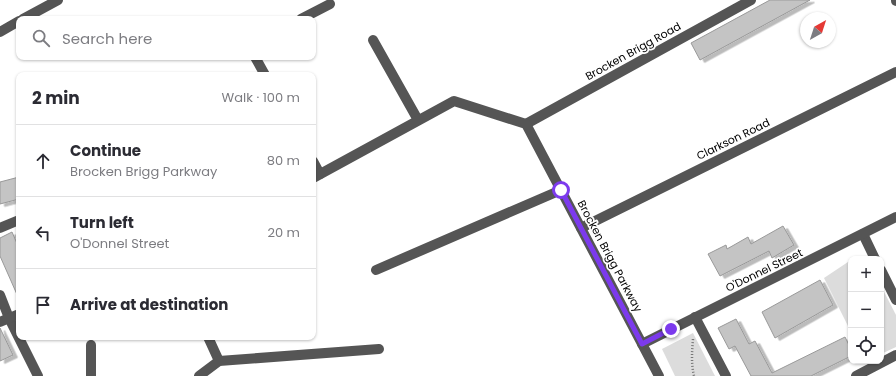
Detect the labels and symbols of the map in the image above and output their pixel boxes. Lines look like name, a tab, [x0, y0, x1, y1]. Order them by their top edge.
north arrow	[800, 12, 836, 48]
street label: Brocken Brigg Road	[582, 18, 684, 84]
street label: Clarkson Road	[694, 114, 772, 164]
route start	[552, 181, 570, 199]
street label: Brocken Brigg Parkway	[574, 197, 647, 315]
street label: O'Donnel Street	[723, 244, 805, 296]
route end	[662, 320, 680, 338]

